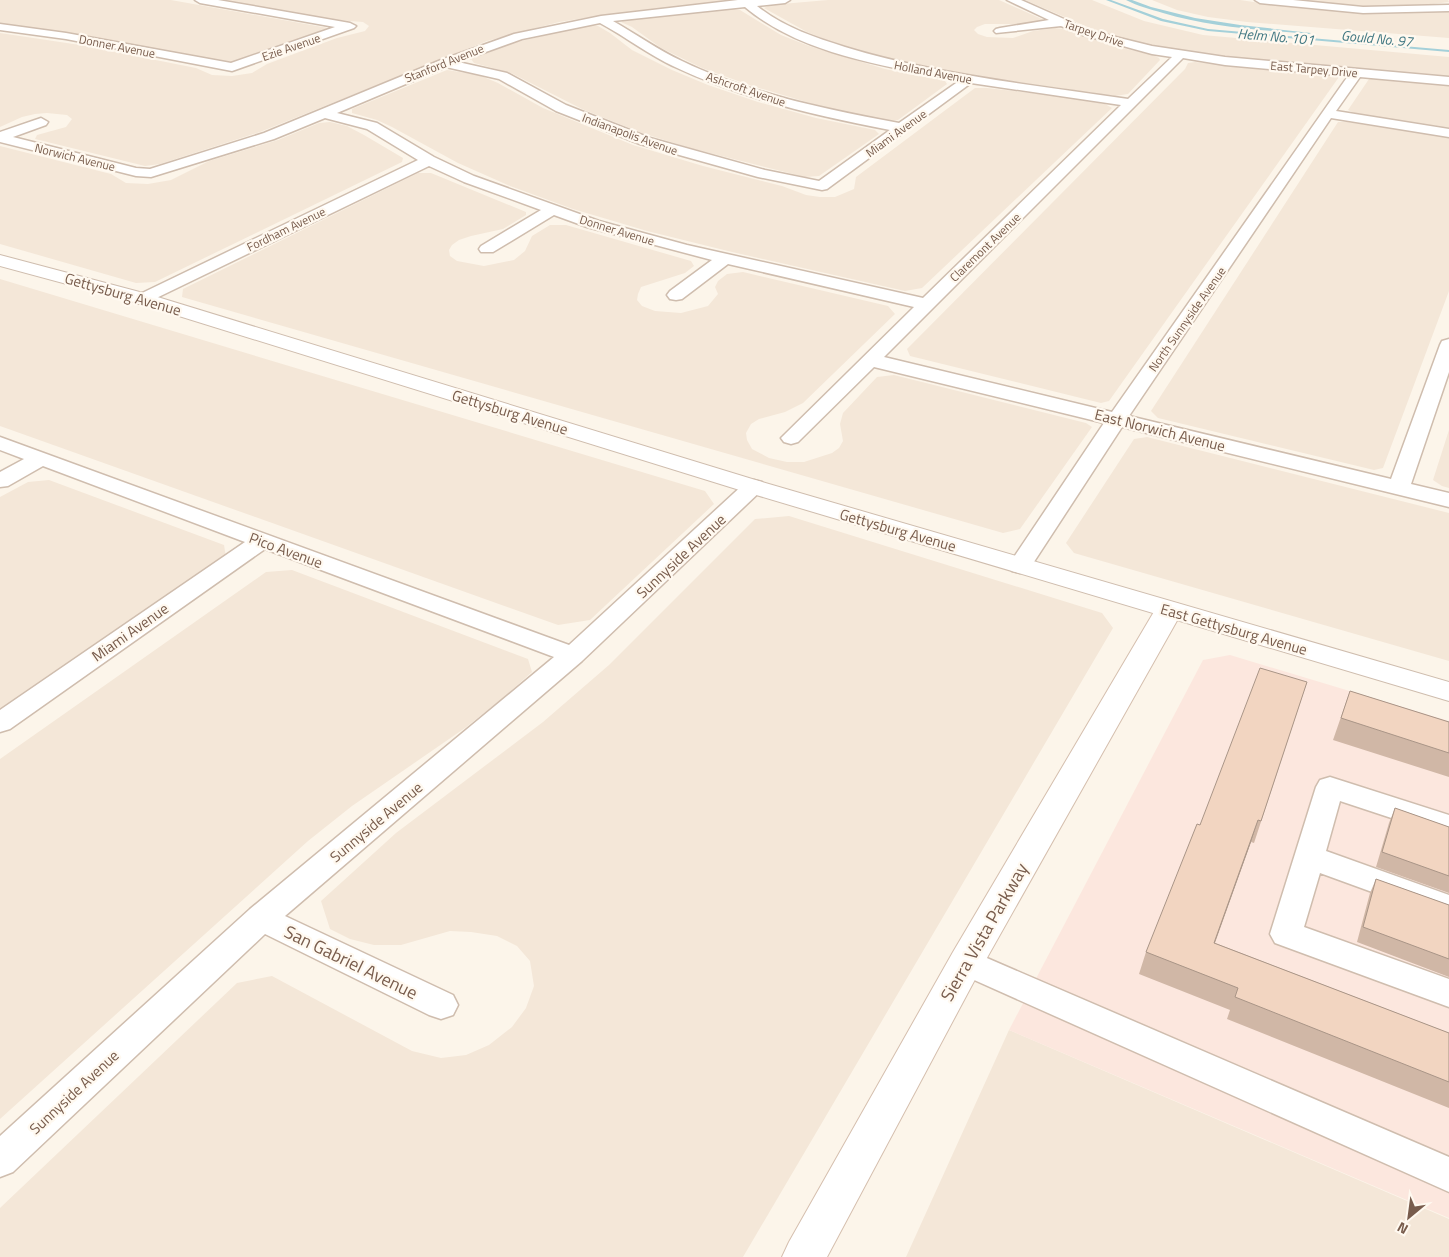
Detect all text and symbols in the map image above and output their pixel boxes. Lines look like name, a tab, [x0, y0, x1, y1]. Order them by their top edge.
street label: Tarpey Drive	[1061, 14, 1127, 52]
water label: Helm No. 101	[1237, 22, 1315, 50]
water label: Gould No. 97	[1340, 24, 1415, 52]
street label: Ezie Avenue	[259, 28, 323, 66]
street label: Donner Avenue	[77, 29, 157, 63]
street label: Stanford Avenue	[402, 38, 486, 88]
street label: Holland Avenue	[892, 55, 974, 89]
street label: East Tarpey Drive	[1270, 56, 1358, 82]
street label: Ashcroft Avenue	[704, 66, 788, 112]
street label: Miami Avenue	[861, 104, 931, 162]
street label: Indianapolis Avenue	[579, 108, 681, 160]
street label: Norwich Avenue	[33, 138, 117, 176]
street label: Fordham Avenue	[243, 202, 329, 256]
street label: Claremont Avenue	[945, 208, 1025, 286]
street label: Donner Avenue	[577, 210, 657, 250]
street label: North Sunnyside Avenue	[1144, 263, 1230, 375]
street label: Gettysburg Avenue	[62, 266, 184, 322]
street label: Gettysburg Avenue	[449, 383, 571, 441]
street label: East Norwich Avenue	[1092, 403, 1228, 457]
street label: Gettysburg Avenue	[837, 502, 959, 558]
street label: Sunnyside Avenue	[631, 508, 731, 604]
street label: Pico Avenue	[246, 526, 326, 574]
street label: Miami Avenue	[87, 597, 173, 667]
street label: East Gettysburg Avenue	[1158, 597, 1310, 661]
street label: Sunnyside Avenue	[324, 776, 428, 868]
street label: Sierra Vista Parkway	[933, 857, 1035, 1006]
street label: San Gabriel Avenue	[280, 918, 422, 1006]
street label: Sunnyside Avenue	[24, 1044, 124, 1140]
north arrow	[1384, 1192, 1434, 1242]
text: N	[1393, 1217, 1412, 1240]

